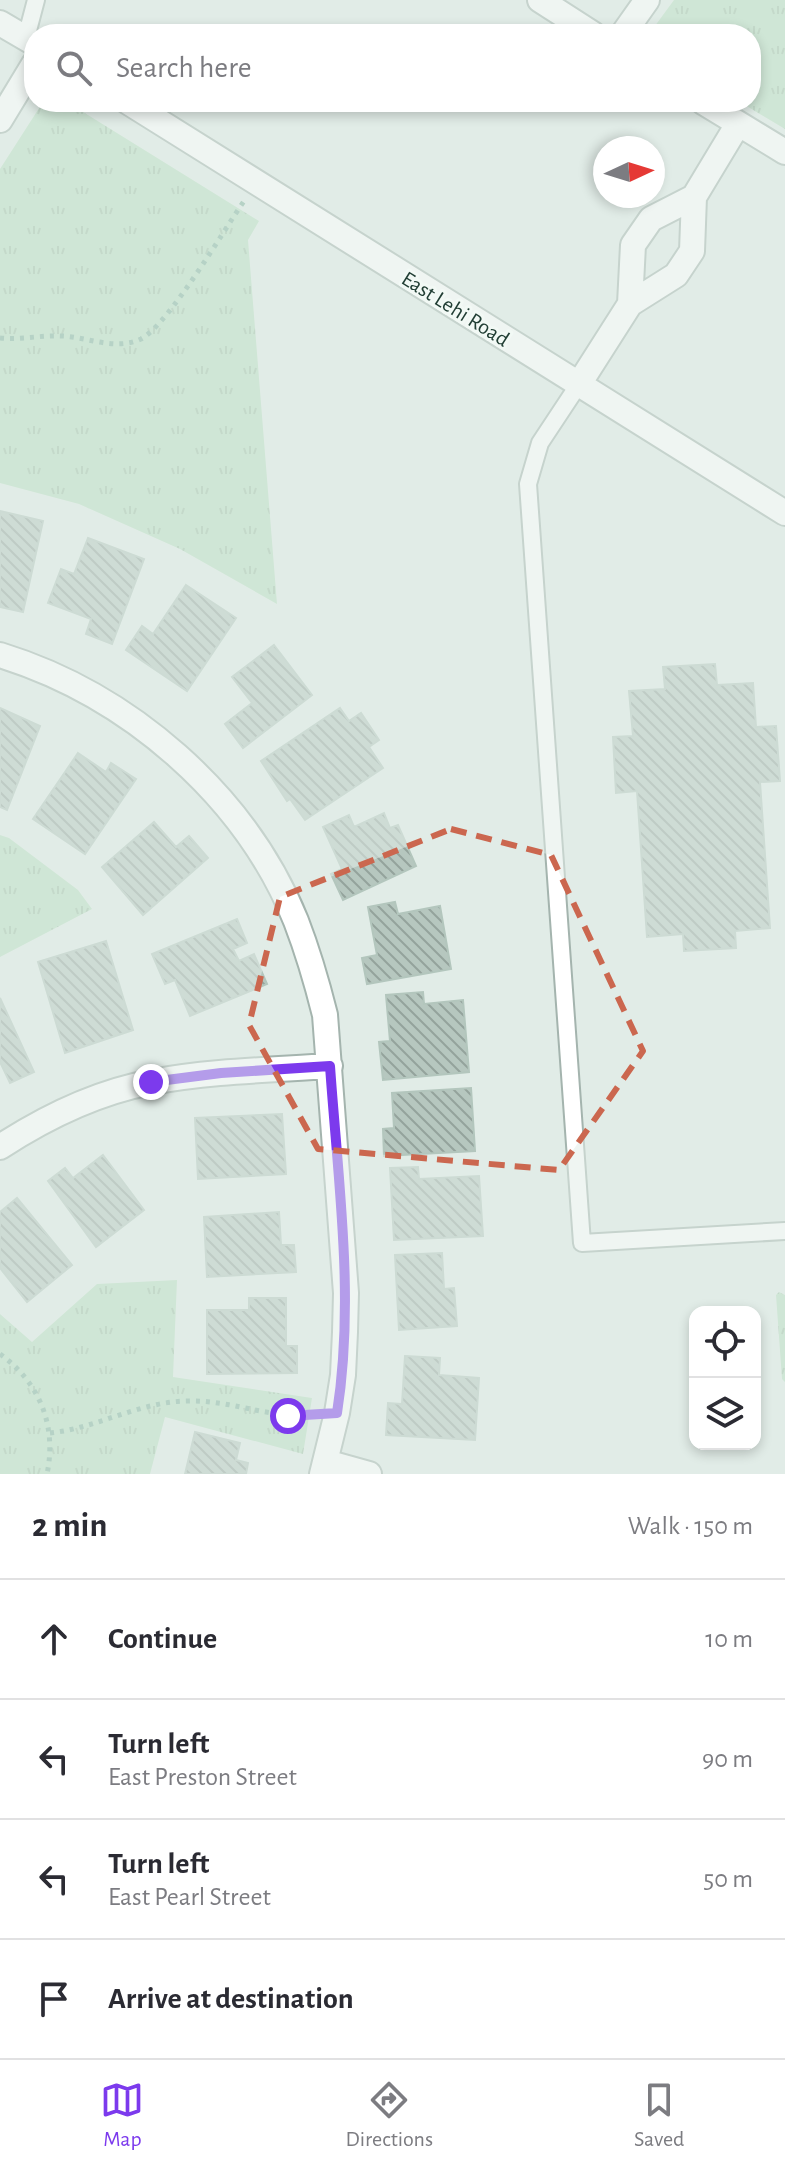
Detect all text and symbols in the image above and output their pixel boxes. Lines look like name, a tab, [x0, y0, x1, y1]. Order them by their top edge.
search box	[24, 24, 761, 112]
icon: search	[52, 46, 96, 90]
text: Search here	[116, 53, 252, 83]
north arrow	[593, 136, 665, 208]
street label: East Lehi Road	[398, 267, 513, 351]
route end	[133, 1064, 169, 1100]
map controls	[689, 1306, 761, 1450]
button: locate	[689, 1306, 761, 1378]
button: layers	[689, 1378, 761, 1450]
route start	[270, 1398, 306, 1434]
text: 2 min	[32, 1509, 107, 1543]
text: Walk · 150 m	[628, 1513, 753, 1539]
icon: ahead	[32, 1617, 76, 1661]
text: Continue	[108, 1624, 217, 1654]
text: 10 m	[705, 1626, 753, 1652]
text: Turn left	[108, 1729, 209, 1759]
icon: left	[32, 1737, 76, 1781]
text: 90 m	[702, 1746, 753, 1772]
text: East Preston Street	[108, 1764, 297, 1790]
text: Turn left	[108, 1849, 209, 1879]
icon: left	[32, 1857, 76, 1901]
text: 50 m	[703, 1866, 753, 1892]
text: East Pearl Street	[108, 1884, 271, 1910]
icon: arrive	[32, 1977, 76, 2021]
text: Arrive at destination	[108, 1984, 354, 2014]
tab: Map	[100, 2078, 144, 2152]
tab: Directions	[345, 2078, 433, 2152]
tab: Saved	[634, 2078, 684, 2152]

